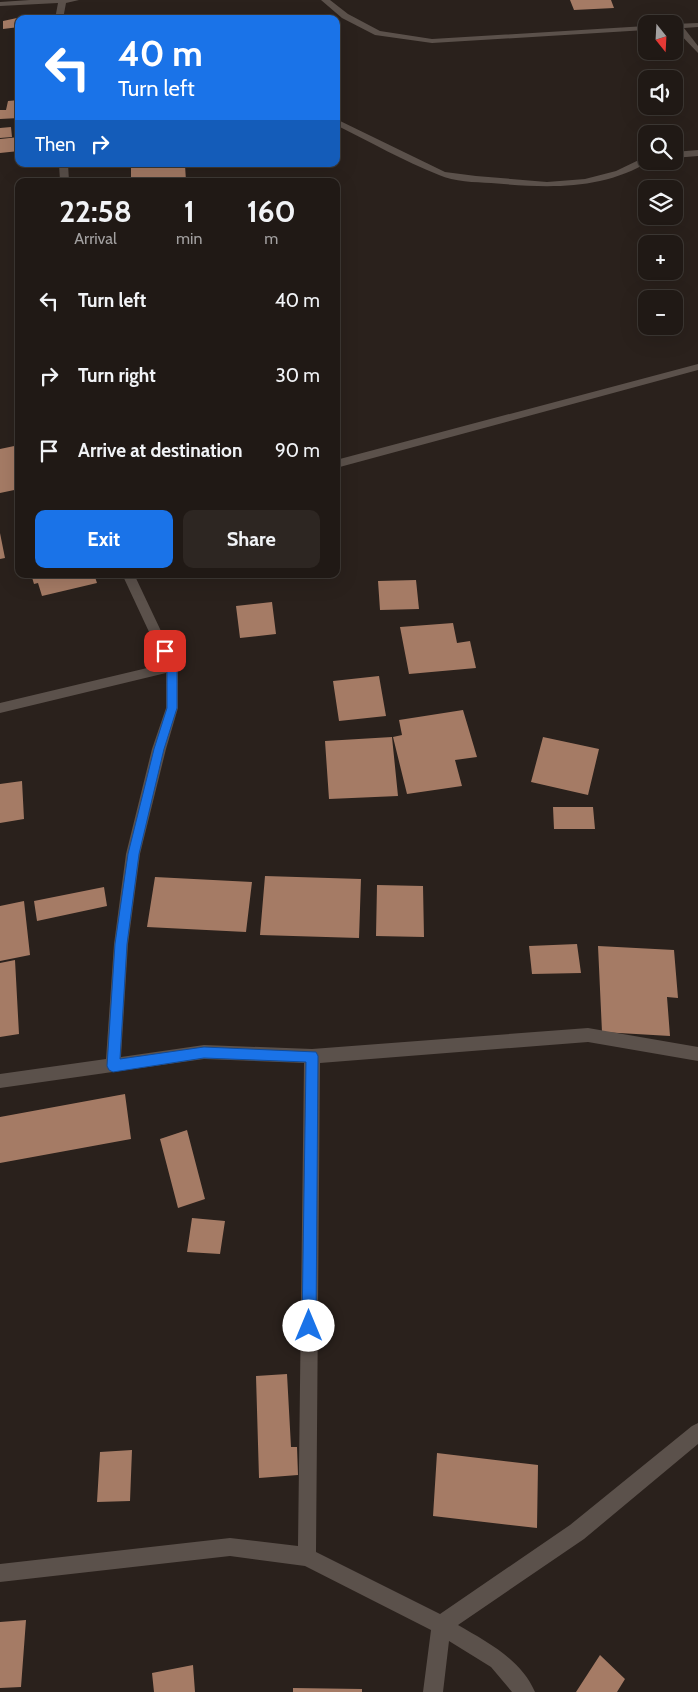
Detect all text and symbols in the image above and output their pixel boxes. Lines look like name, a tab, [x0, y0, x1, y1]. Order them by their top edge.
north arrow	[638, 15, 682, 60]
map controls	[638, 15, 683, 335]
text: 40 m	[118, 32, 203, 75]
icon: left	[35, 35, 100, 100]
button: sound	[638, 70, 683, 115]
text: Turn left	[118, 75, 195, 102]
button: search	[638, 125, 683, 170]
icon: right	[86, 130, 114, 158]
text: Then	[35, 133, 76, 156]
button: layers	[638, 180, 683, 225]
text: 22:58	[59, 193, 132, 230]
text: 1	[184, 193, 195, 230]
text: 160	[247, 193, 296, 230]
text: Arrival	[74, 229, 117, 248]
text: min	[176, 229, 202, 248]
text: m	[264, 229, 278, 248]
button: +	[638, 235, 683, 280]
icon: left	[35, 287, 63, 315]
text: Turn left	[78, 289, 146, 312]
text: 40 m	[275, 289, 320, 312]
button: −	[638, 290, 683, 335]
icon: right	[35, 362, 63, 390]
text: Turn right	[78, 364, 156, 387]
text: 30 m	[276, 364, 320, 387]
icon: arrive	[35, 437, 63, 465]
text: Arrive at destination	[78, 439, 242, 462]
text: 90 m	[275, 439, 320, 462]
button: Exit	[35, 510, 173, 568]
button: Share	[183, 510, 320, 568]
pin	[144, 630, 186, 672]
icon: arrive	[151, 637, 179, 665]
position arrow	[282, 1299, 334, 1351]

